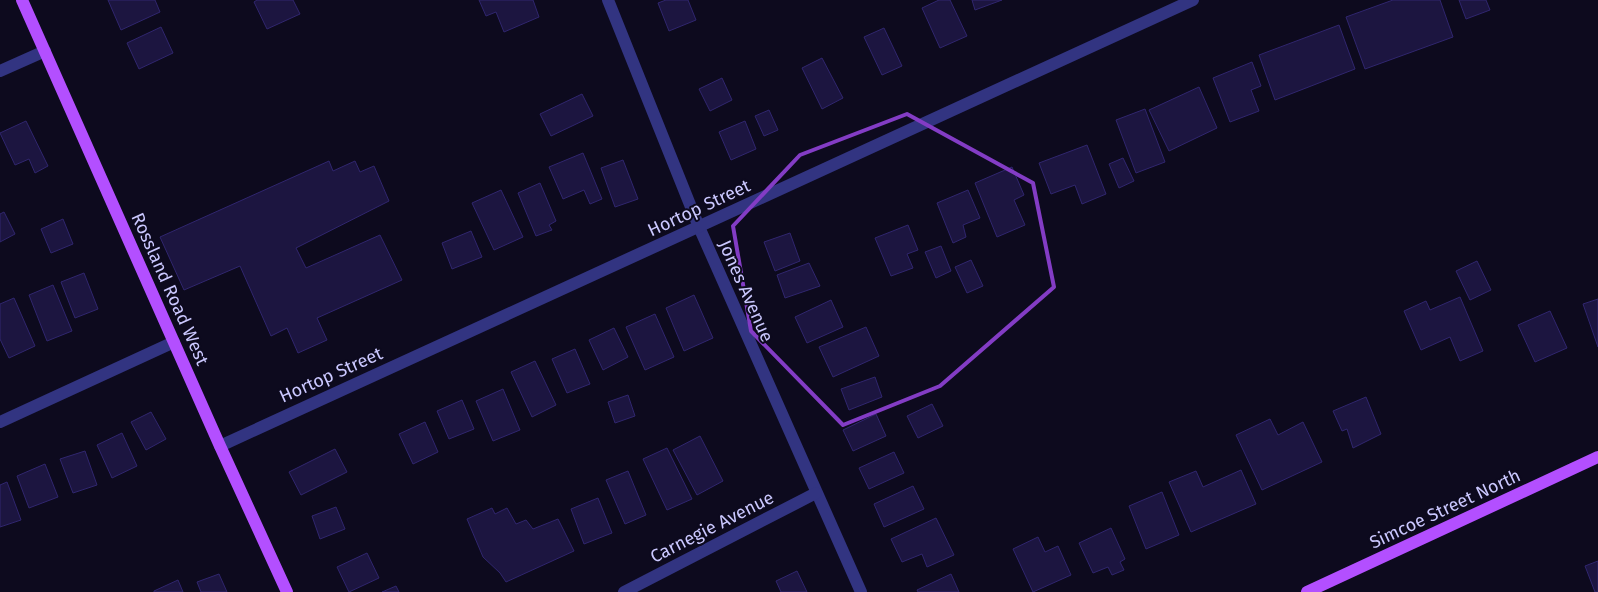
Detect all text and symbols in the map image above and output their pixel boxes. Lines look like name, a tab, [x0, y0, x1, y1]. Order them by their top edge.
street label: Hortop Street	[644, 174, 754, 241]
street label: Rossland Road West	[126, 209, 214, 369]
street label: Jones Avenue	[714, 237, 778, 345]
street label: Hortop Street	[276, 342, 387, 408]
street label: Simcoe Street North	[1366, 464, 1524, 554]
street label: Carnegie Avenue	[647, 486, 777, 568]

